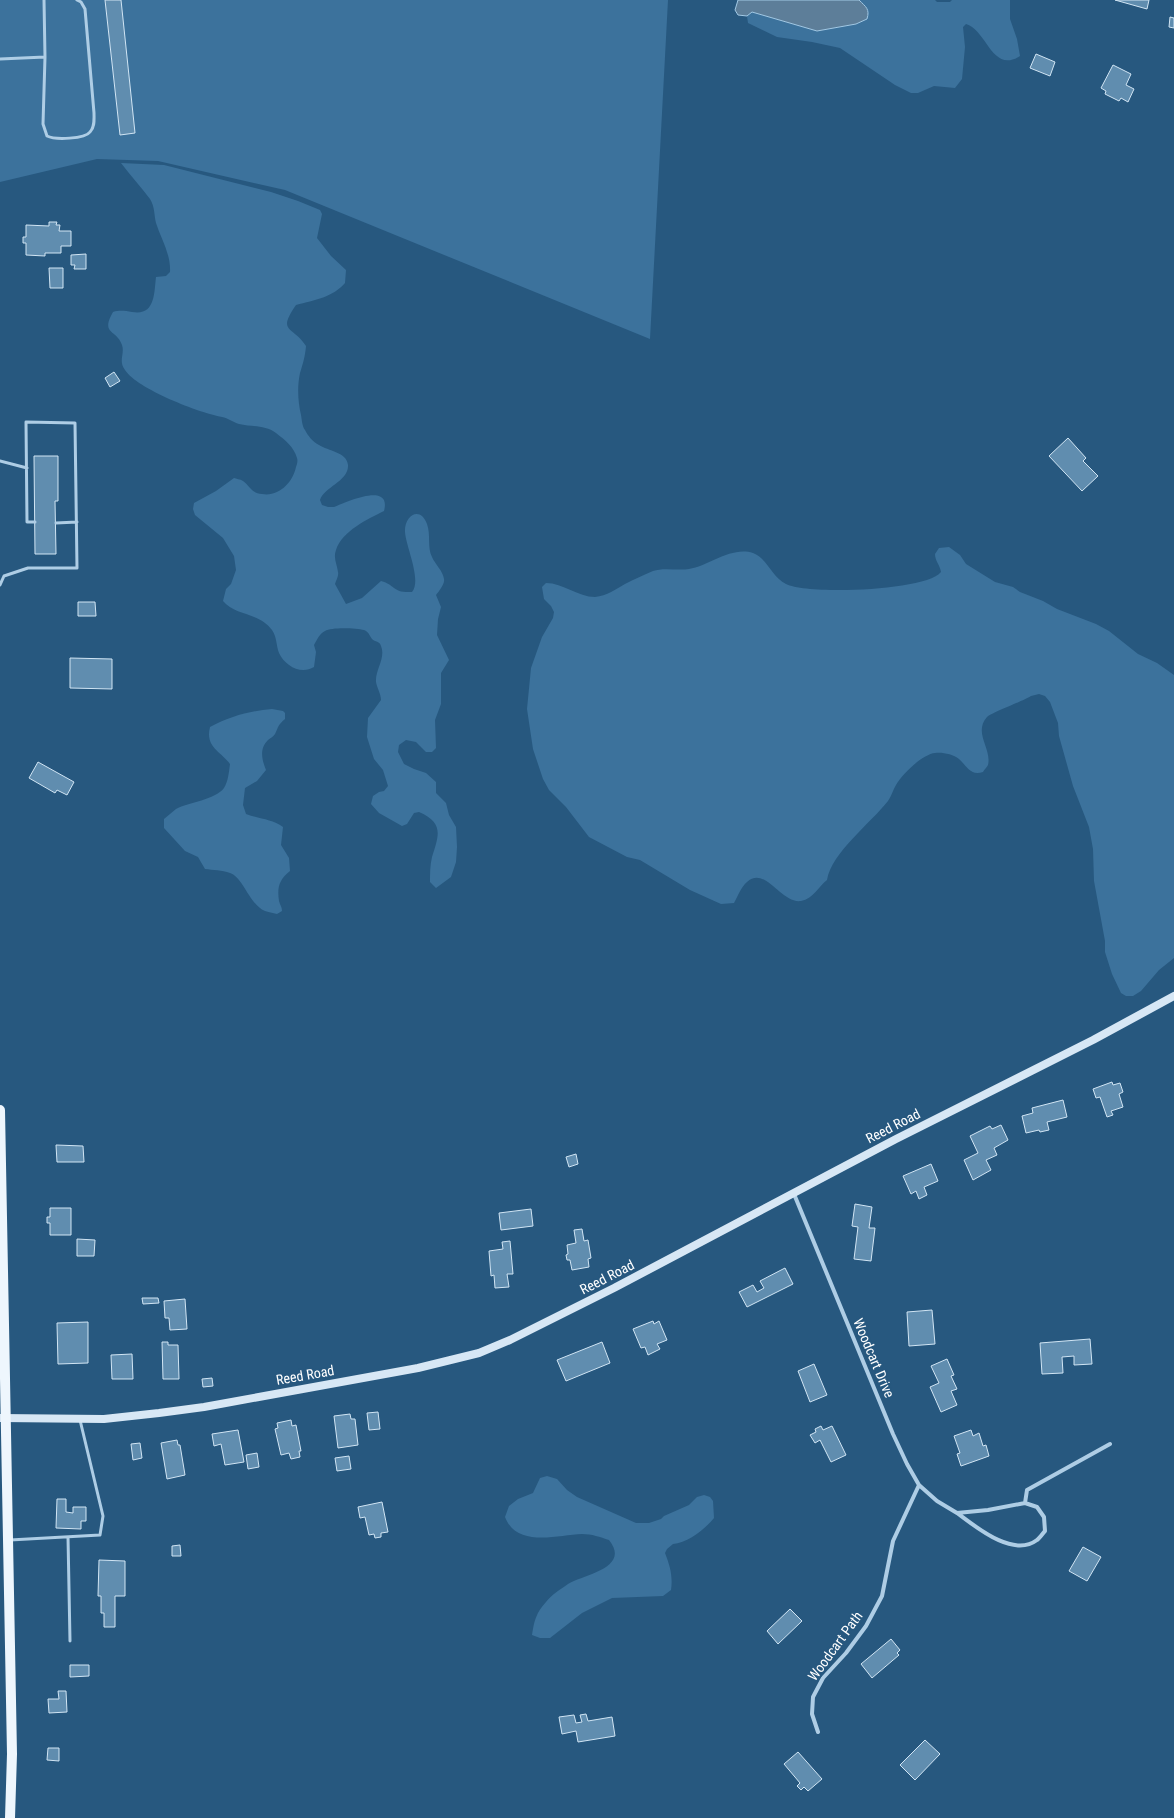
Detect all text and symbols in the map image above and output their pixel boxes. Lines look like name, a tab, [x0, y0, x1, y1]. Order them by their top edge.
street label: Reed Road	[863, 1106, 923, 1146]
street label: Reed Road	[577, 1257, 637, 1297]
street label: Woodcart Drive	[850, 1316, 898, 1400]
street label: Reed Road	[275, 1362, 335, 1388]
street label: Woodcart Path	[804, 1608, 866, 1684]

